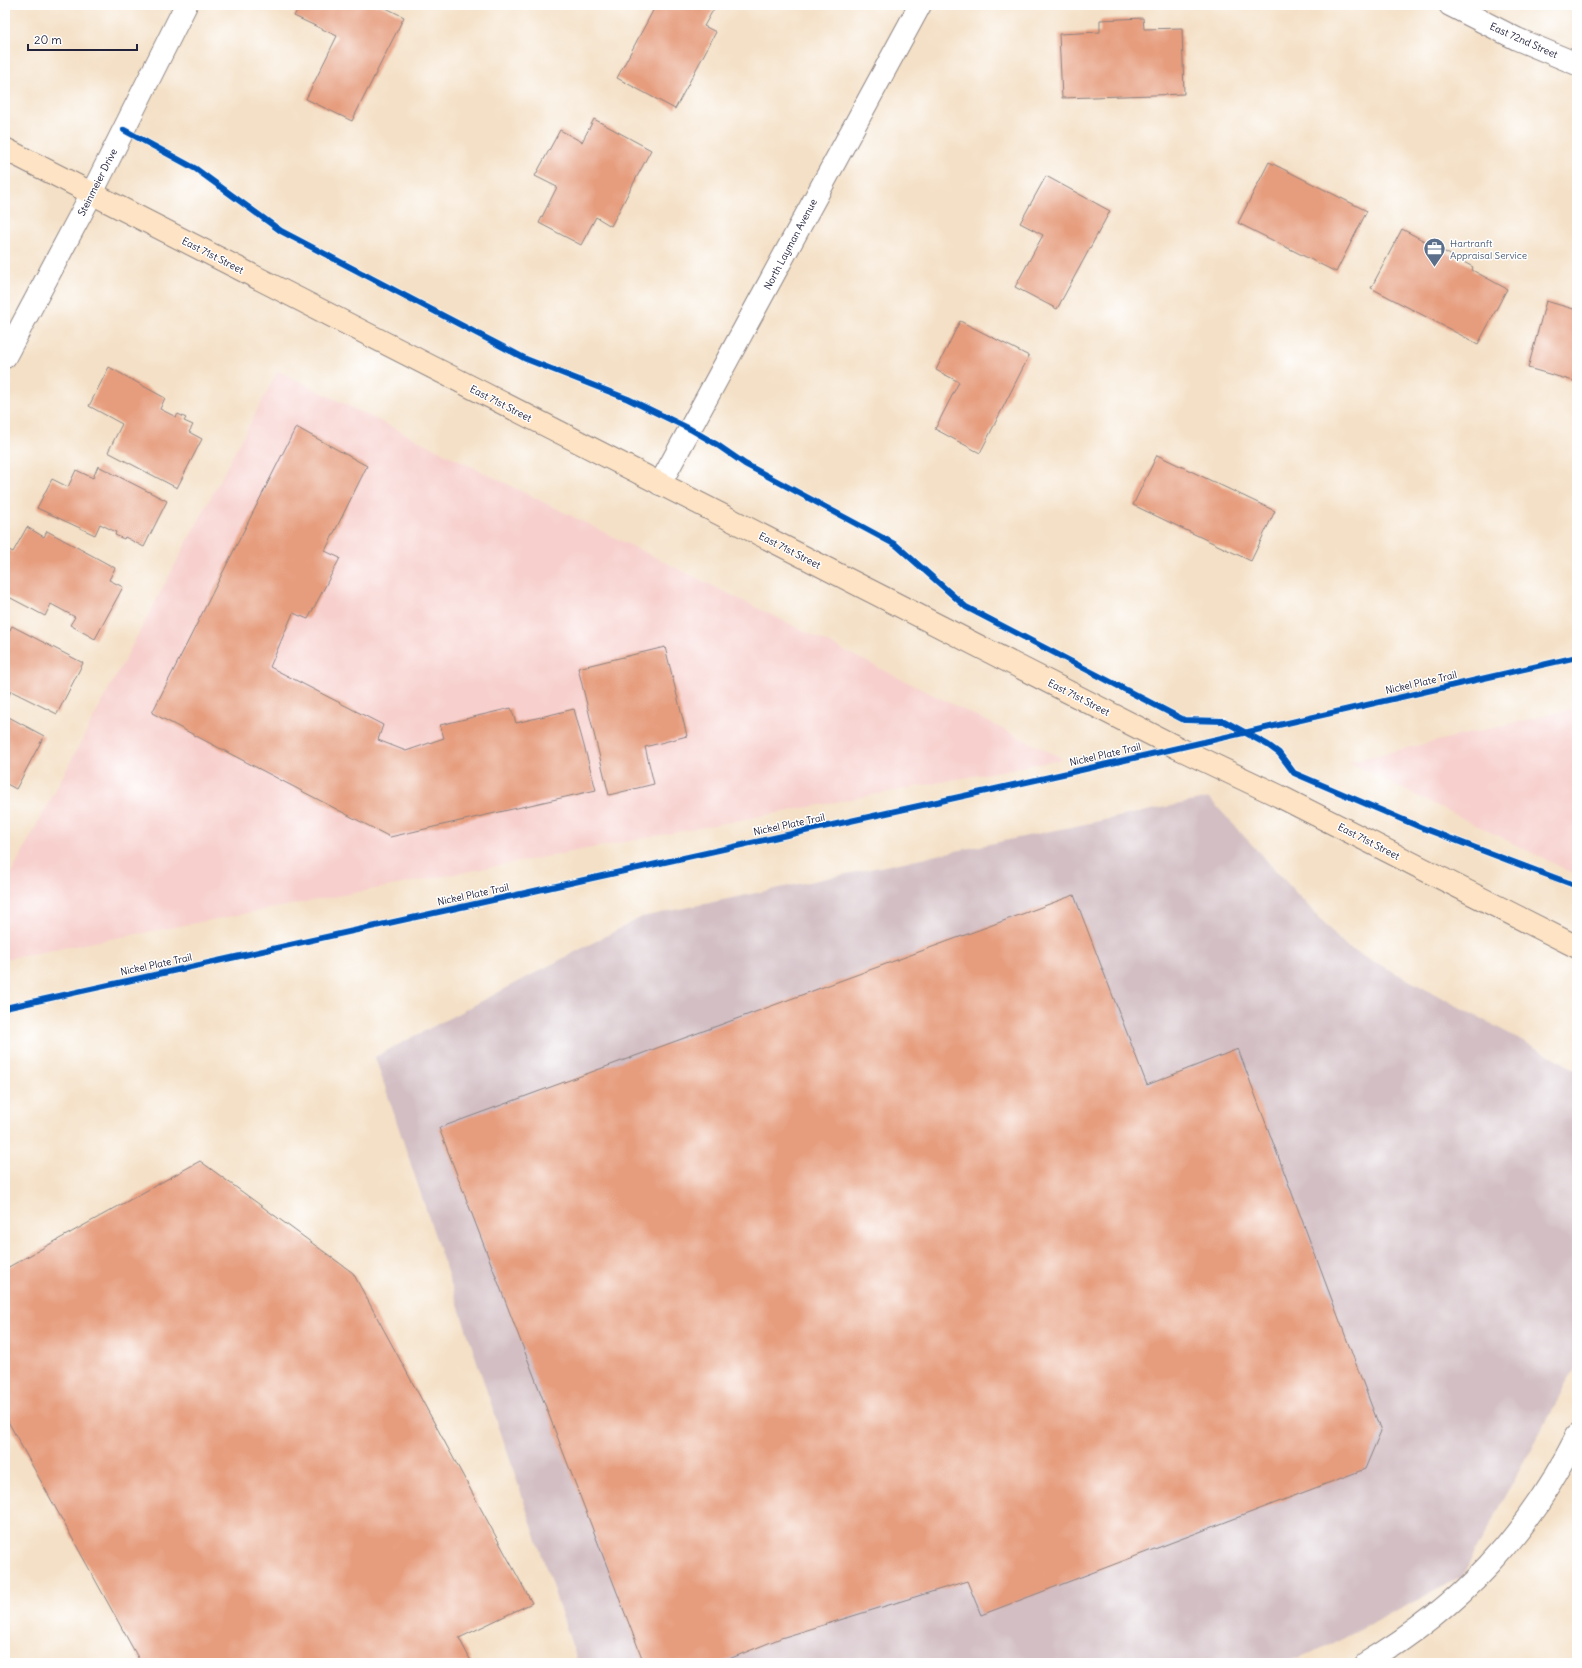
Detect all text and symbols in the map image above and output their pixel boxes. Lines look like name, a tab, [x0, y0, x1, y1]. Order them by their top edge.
street label: East 72nd Street	[1488, 20, 1560, 61]
scale bar	[28, 26, 137, 52]
text: 20 m	[34, 32, 62, 47]
street label: Steinmeier Drive	[75, 146, 120, 218]
street label: North Layman Avenue	[761, 197, 820, 292]
street label: East 71st Street	[180, 234, 246, 277]
office icon: Hartranft Appraisal Service	[1422, 236, 1448, 269]
place label: Hartranft Appraisal Service	[1450, 237, 1527, 262]
street label: East 71st Street	[468, 382, 534, 425]
street label: East 71st Street	[757, 529, 823, 572]
street label: Nickel Plate Trail	[1384, 668, 1458, 697]
street label: East 71st Street	[1046, 676, 1112, 719]
street label: Nickel Plate Trail	[1068, 740, 1142, 769]
street label: Nickel Plate Trail	[752, 811, 826, 838]
street label: East 71st Street	[1336, 820, 1402, 863]
street label: Nickel Plate Trail	[436, 881, 510, 908]
street label: Nickel Plate Trail	[119, 951, 193, 978]

